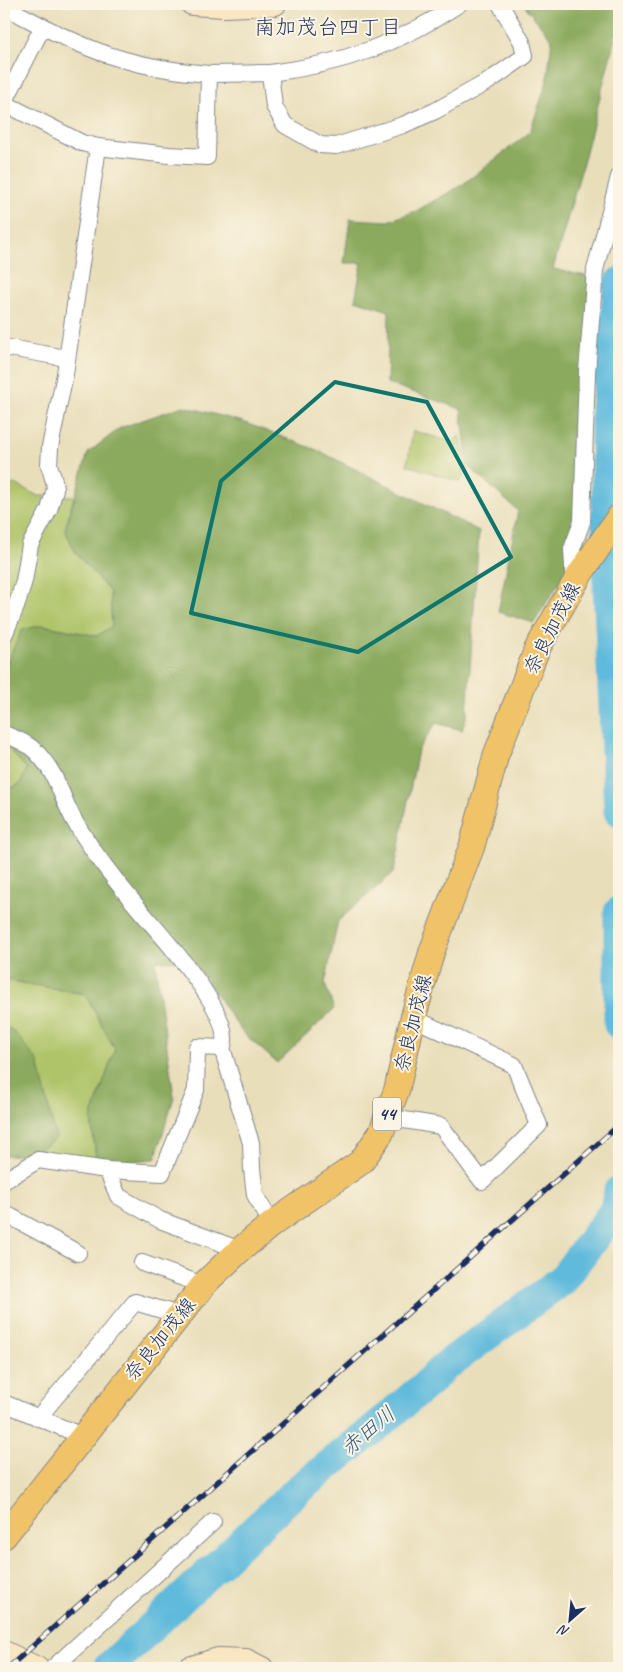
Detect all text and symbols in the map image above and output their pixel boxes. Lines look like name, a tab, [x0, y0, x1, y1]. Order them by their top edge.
district label: 南加茂台四丁目	[255, 14, 402, 40]
street label: 奈良加茂線	[518, 578, 586, 678]
street label: 奈良加茂線	[389, 971, 437, 1075]
road number: 44	[373, 1098, 401, 1130]
street label: 奈良加茂線	[119, 1292, 201, 1386]
water label: 赤田川	[336, 1401, 400, 1461]
north arrow	[546, 1594, 596, 1644]
text: N	[555, 1621, 572, 1641]

